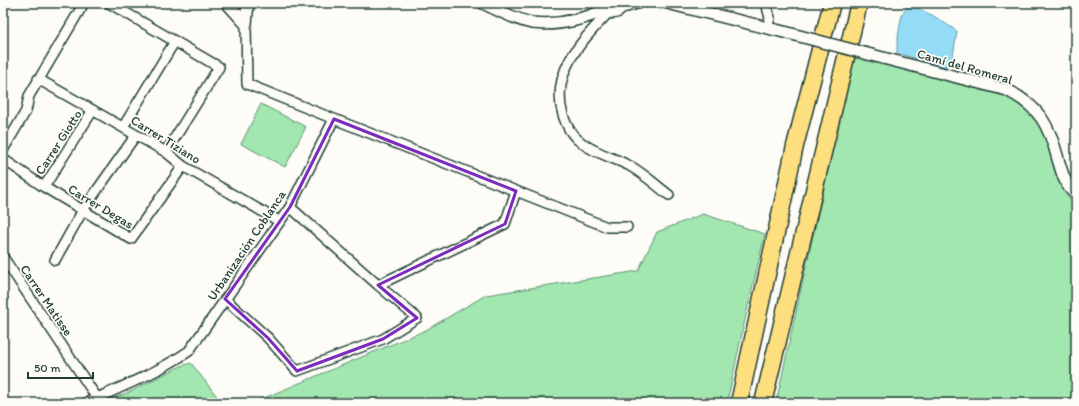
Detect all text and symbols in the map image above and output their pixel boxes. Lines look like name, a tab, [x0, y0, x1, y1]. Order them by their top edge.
street label: Camí del Romeral	[915, 46, 1015, 87]
street label: Carrer Giotto	[32, 107, 85, 177]
street label: Carrer Tiziano	[128, 112, 204, 167]
street label: Carrer Degas	[65, 181, 136, 232]
street label: Urbanización Coblanca	[204, 187, 289, 303]
street label: Carrer Matisse	[17, 262, 76, 339]
scale bar	[28, 354, 93, 380]
text: 50 m	[34, 361, 60, 375]

